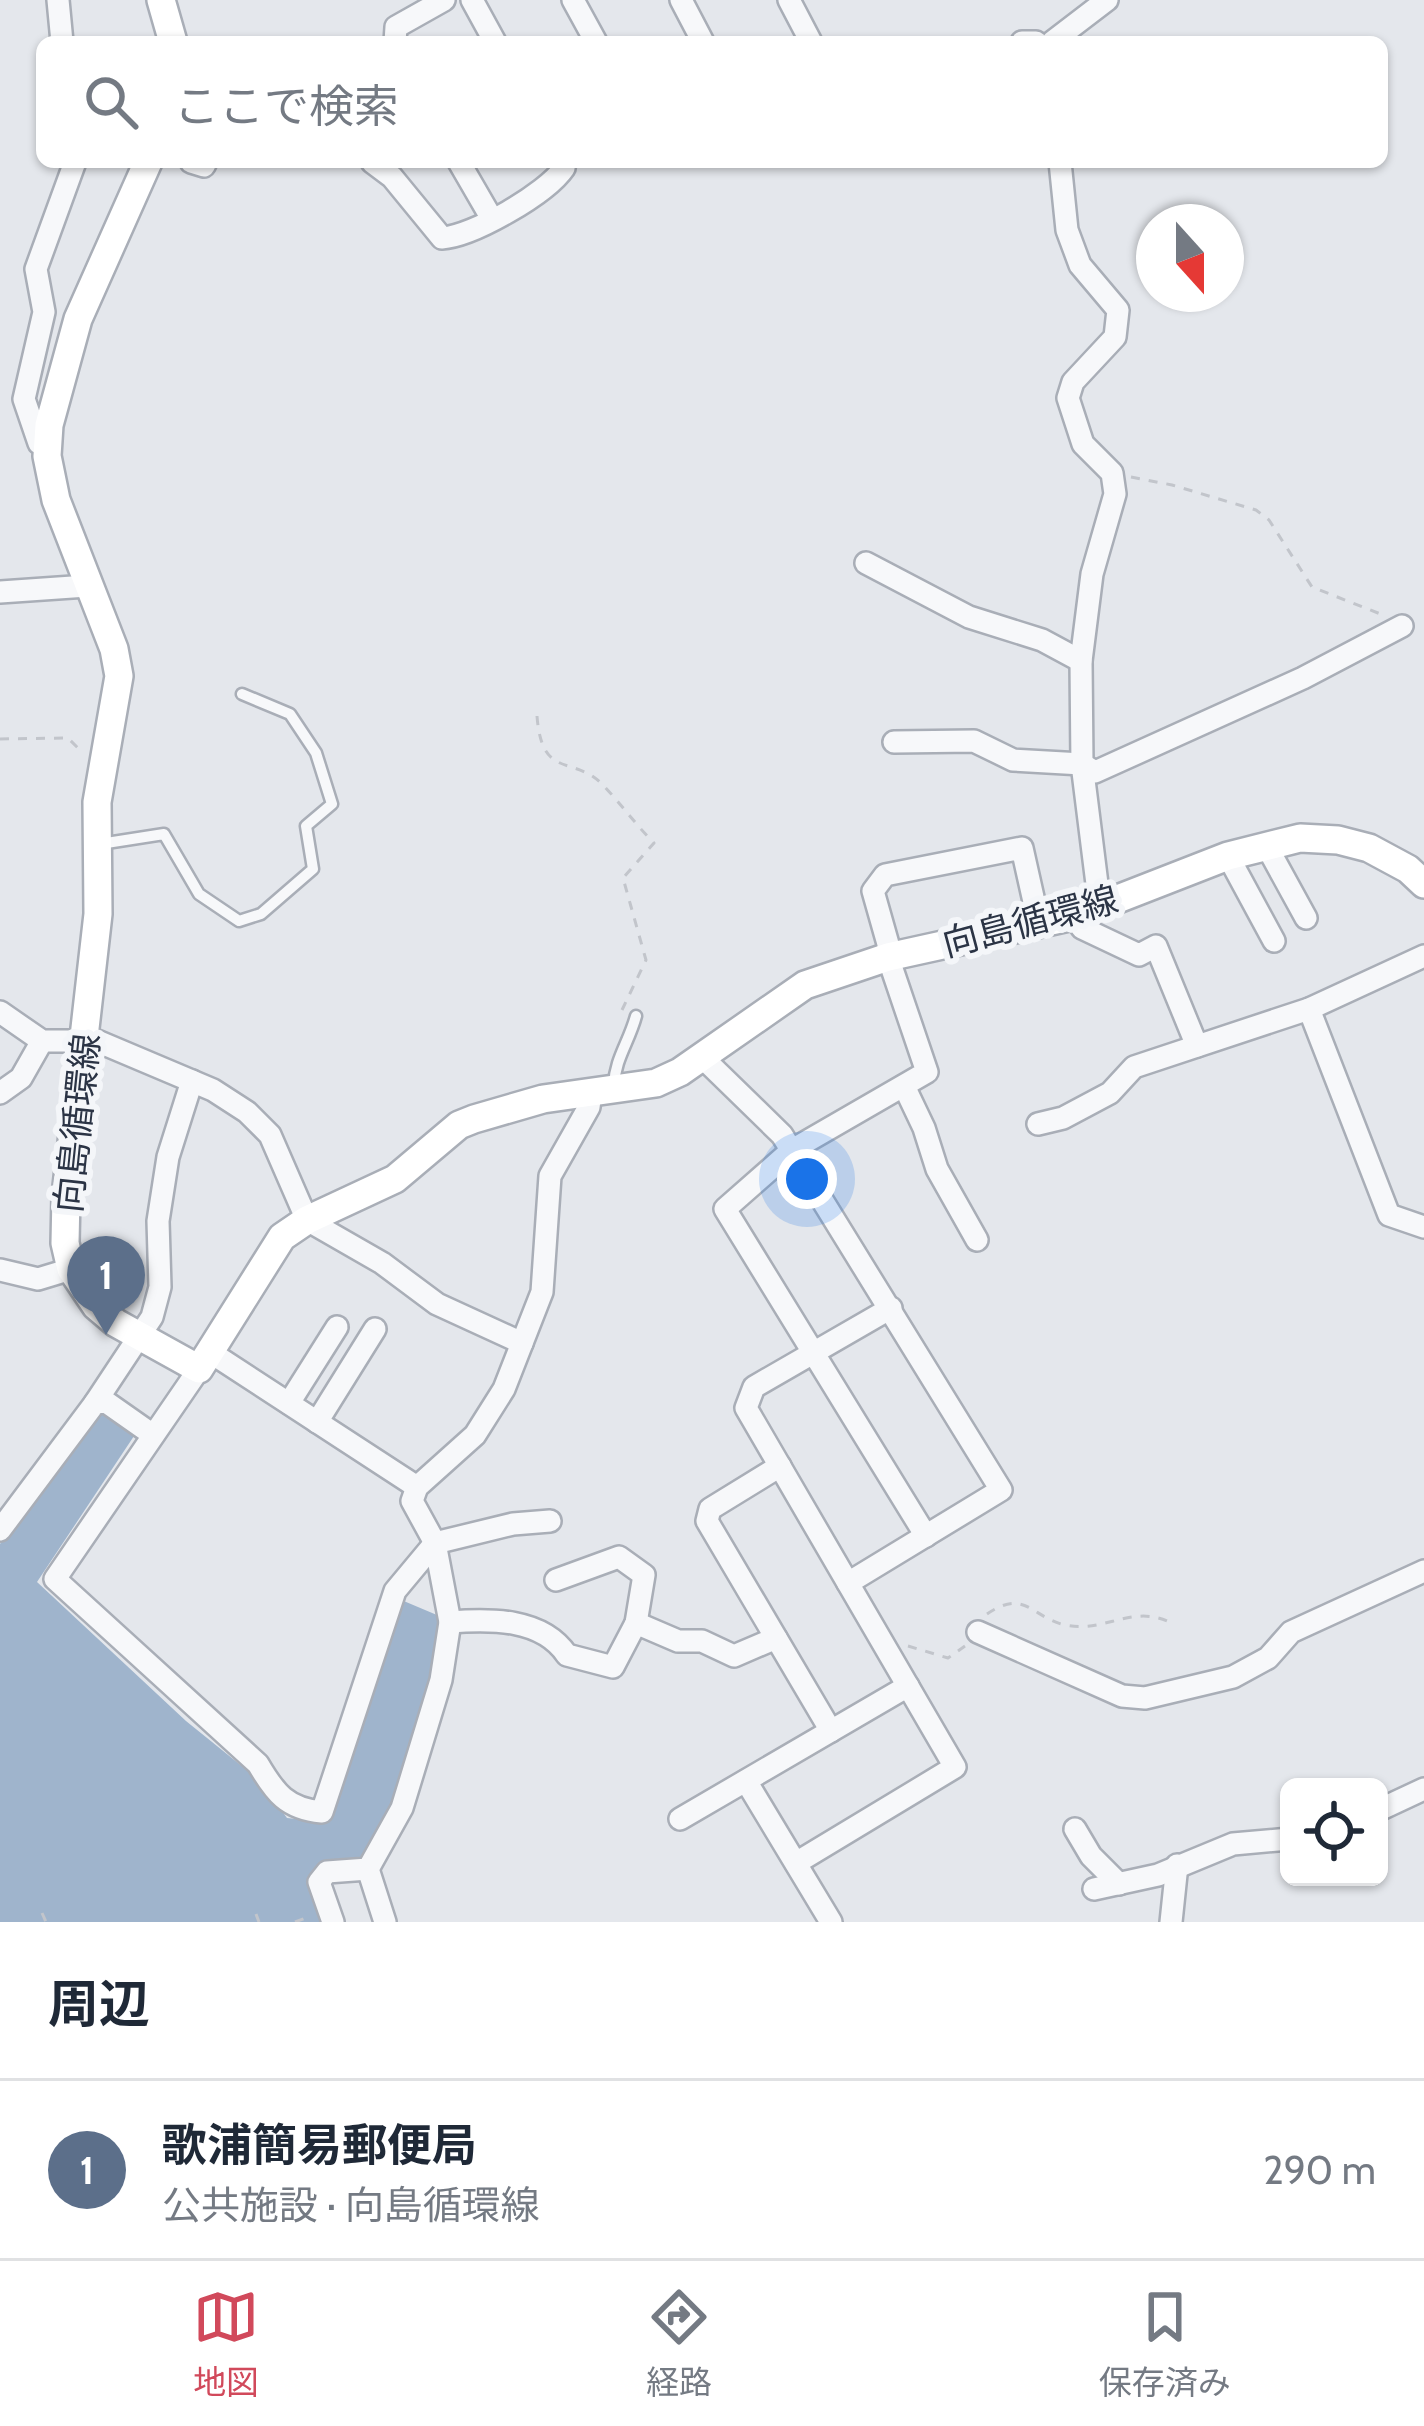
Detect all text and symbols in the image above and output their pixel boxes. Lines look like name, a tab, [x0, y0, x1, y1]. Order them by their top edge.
search box	[36, 36, 1388, 168]
icon: search	[78, 69, 144, 135]
text: ここで検索	[174, 79, 399, 133]
north arrow	[1136, 204, 1244, 312]
street label: 向島循環線	[937, 876, 1123, 966]
street label: 向島循環線	[46, 1031, 108, 1215]
your location	[777, 1149, 837, 1209]
pin: 1	[67, 1236, 145, 1335]
map controls	[1280, 1778, 1388, 1886]
button: locate	[1280, 1778, 1388, 1886]
text: 周辺	[48, 1973, 150, 2035]
text: 歌浦簡易郵便局	[162, 2118, 477, 2172]
text: 1	[80, 2146, 94, 2194]
text: 290 m	[1263, 2146, 1376, 2194]
text: 公共施設 · 向島循環線	[162, 2181, 540, 2229]
tab: 地図	[193, 2284, 259, 2404]
tab: 経路	[646, 2284, 712, 2404]
tab: 保存済み	[1099, 2284, 1231, 2404]

